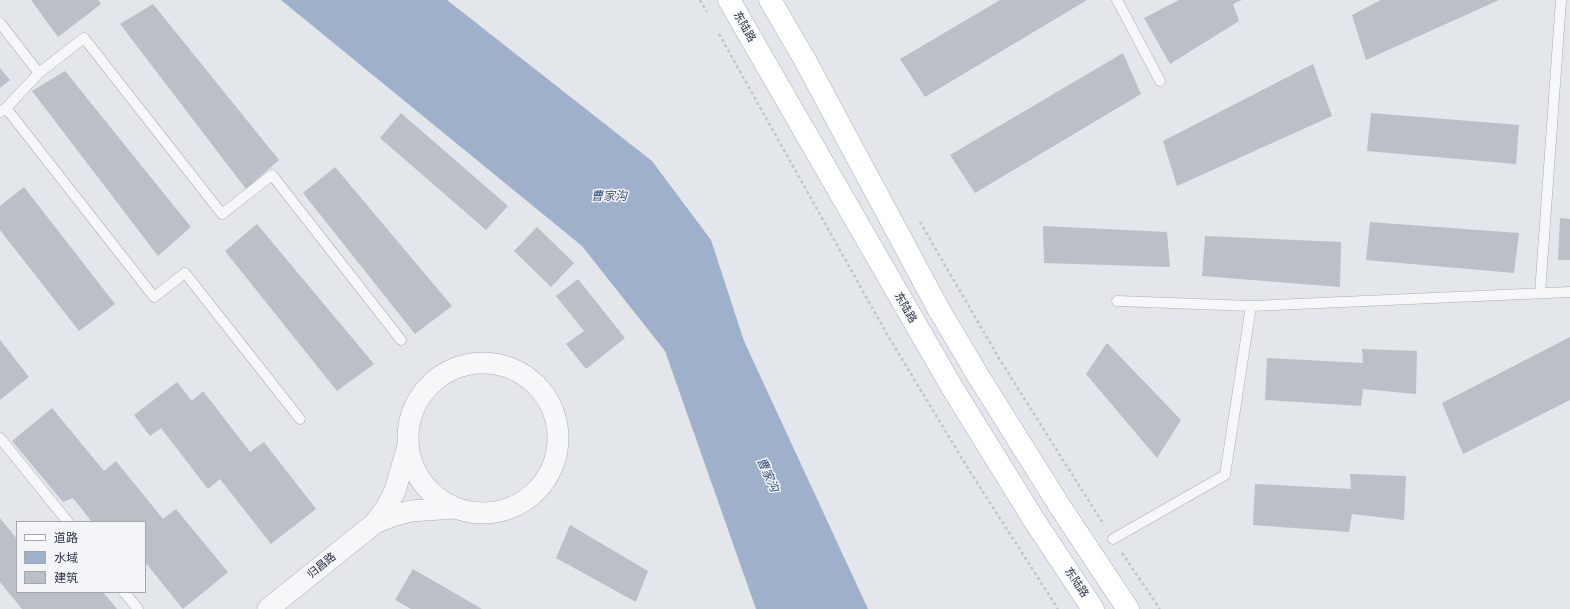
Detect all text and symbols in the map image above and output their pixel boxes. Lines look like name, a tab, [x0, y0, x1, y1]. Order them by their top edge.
street label: 东陆路	[730, 9, 758, 45]
water label: 曹家沟	[591, 190, 627, 204]
street label: 东陆路	[891, 290, 919, 326]
water label: 曹家沟	[753, 456, 781, 494]
legend	[16, 521, 146, 593]
text: 道路	[54, 529, 78, 546]
text: 水域	[54, 549, 78, 566]
street label: 归昌路	[305, 550, 339, 582]
street label: 东陆路	[1061, 566, 1091, 600]
text: 建筑	[54, 569, 78, 586]

